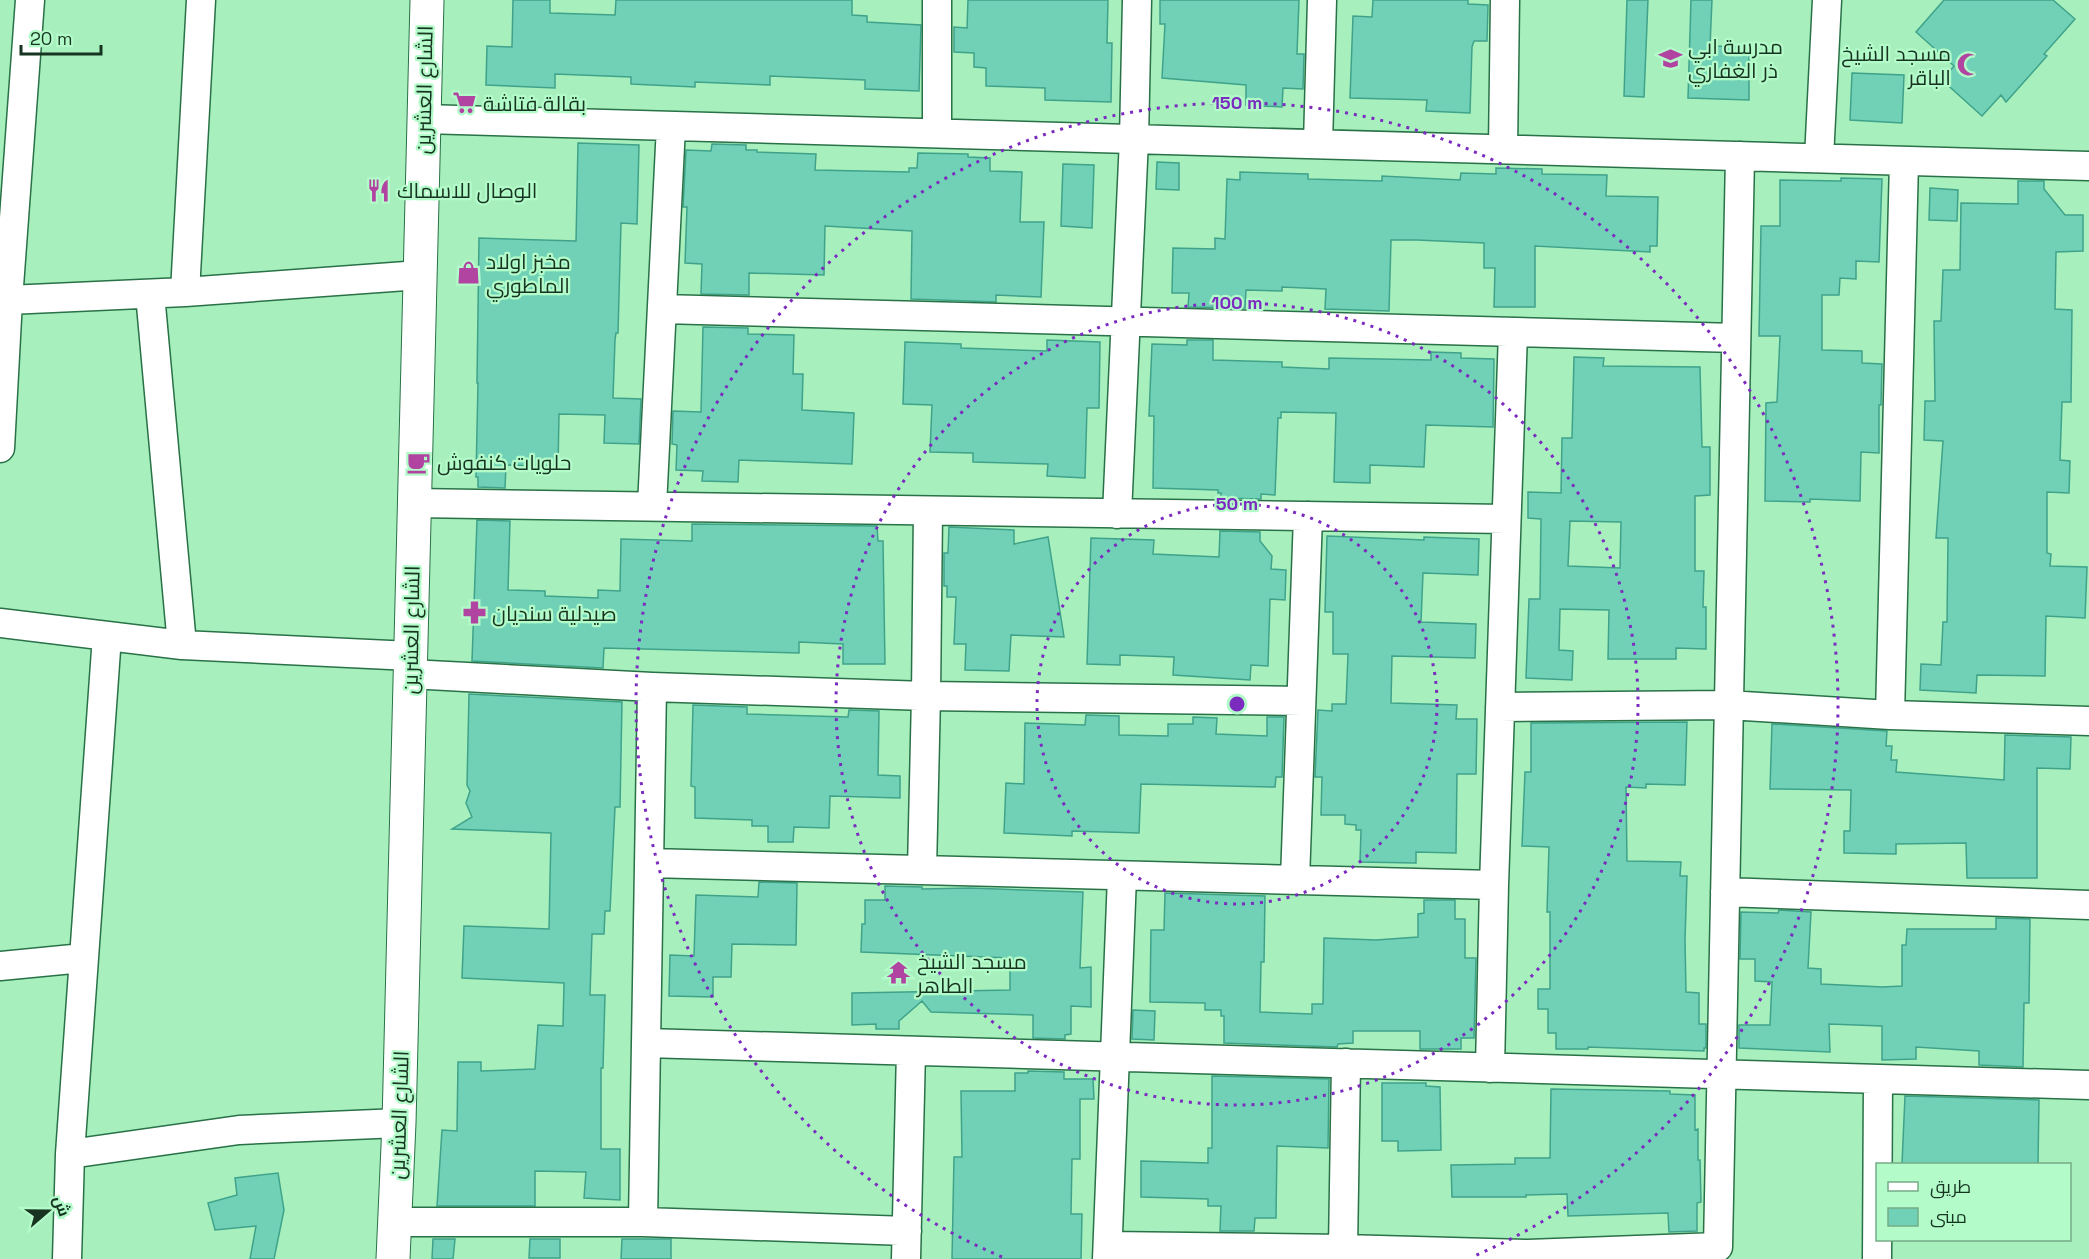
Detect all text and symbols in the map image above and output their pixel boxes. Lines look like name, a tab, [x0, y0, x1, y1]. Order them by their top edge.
scale bar	[21, 18, 100, 56]
street label: الشارع العشرين	[409, 25, 440, 155]
text: 20 m	[30, 27, 73, 50]
place label: مدرسة ابي ذر الغفاري	[1688, 33, 1783, 87]
place label: مسجد الشيخ الباقر	[1841, 40, 1951, 91]
school or university icon: مدرسة ابي ذر الغفاري	[1657, 45, 1683, 71]
mosque icon: مسجد الشيخ الباقر	[1956, 52, 1982, 78]
supermarket icon: بقالة فتاشة	[452, 90, 478, 116]
place label: بقالة فتاشة	[483, 90, 586, 117]
text: 150 m	[1212, 91, 1262, 114]
restaurant icon: الوصال للاسماك	[366, 177, 392, 203]
place label: الوصال للاسماك	[397, 177, 537, 204]
place label: مخبز اولاد الماطوري	[486, 248, 571, 302]
shop icon: مخبز اولاد الماطوري	[455, 260, 481, 286]
text: 100 m	[1211, 291, 1263, 314]
cafe icon: حلويات كنفوش	[406, 449, 432, 475]
place label: حلويات كنفوش	[437, 449, 571, 476]
text: 50 m	[1216, 492, 1258, 515]
street label: الشارع العشرين	[396, 565, 427, 695]
pharmacy icon: صيدلية سنديان	[461, 600, 487, 626]
place label: صيدلية سنديان	[492, 600, 617, 627]
centre of rings	[1227, 694, 1247, 714]
place label: مسجد الشيخ الطاهر	[916, 948, 1027, 999]
temple icon: مسجد الشيخ الطاهر	[886, 960, 912, 986]
street label: الشارع العشرين	[383, 1050, 416, 1180]
legend	[1876, 1163, 2071, 1241]
text: طريق	[1930, 1175, 1971, 1199]
north arrow	[18, 1181, 78, 1241]
text: ش	[48, 1193, 75, 1219]
text: مبنى	[1930, 1205, 1967, 1228]

